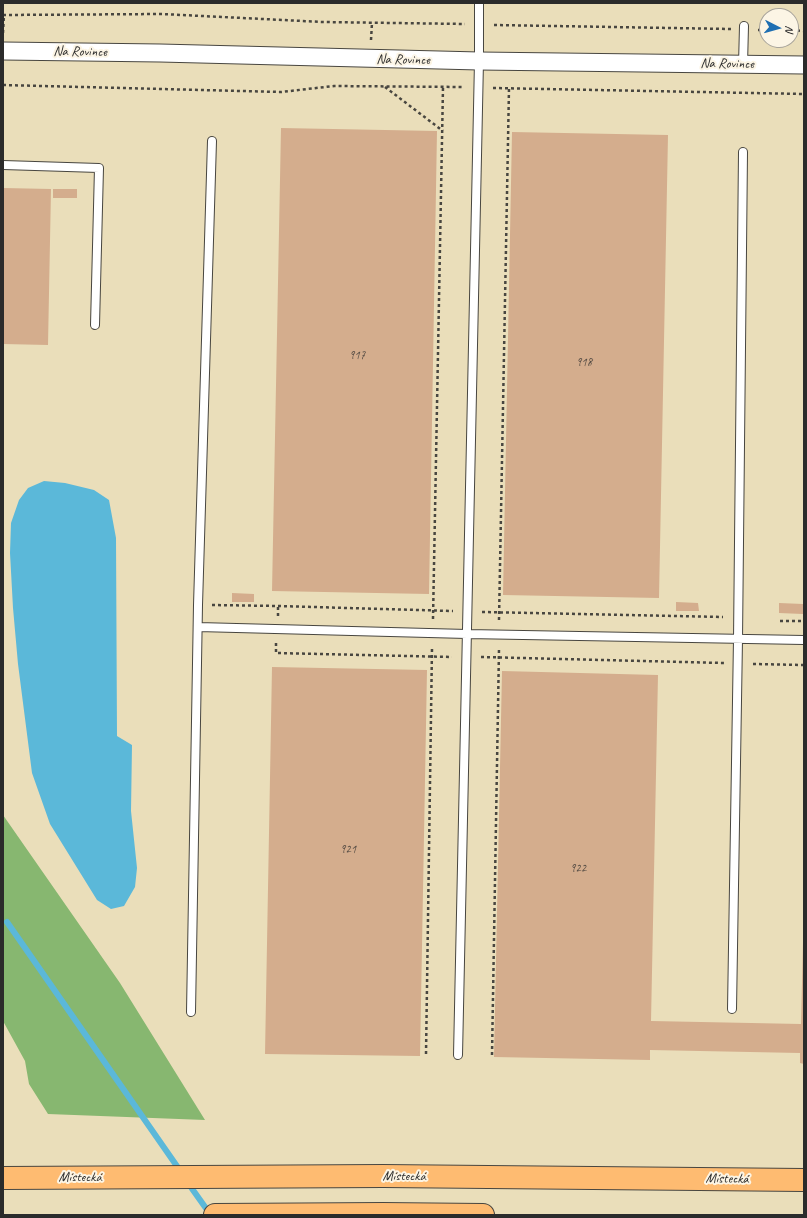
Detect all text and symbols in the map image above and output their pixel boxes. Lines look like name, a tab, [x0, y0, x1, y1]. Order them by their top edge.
north arrow	[759, 8, 799, 48]
text: N	[783, 25, 797, 33]
street label: Na Rovince	[53, 43, 107, 61]
street label: Na Rovince	[376, 51, 430, 69]
street label: Na Rovince	[700, 55, 754, 73]
house number: 917	[349, 349, 365, 363]
house number: 918	[576, 356, 592, 370]
house number: 921	[340, 843, 356, 857]
house number: 922	[570, 862, 586, 876]
street label: Místecká	[382, 1168, 426, 1184]
street label: Místecká	[58, 1169, 102, 1185]
street label: Místecká	[705, 1170, 749, 1188]

